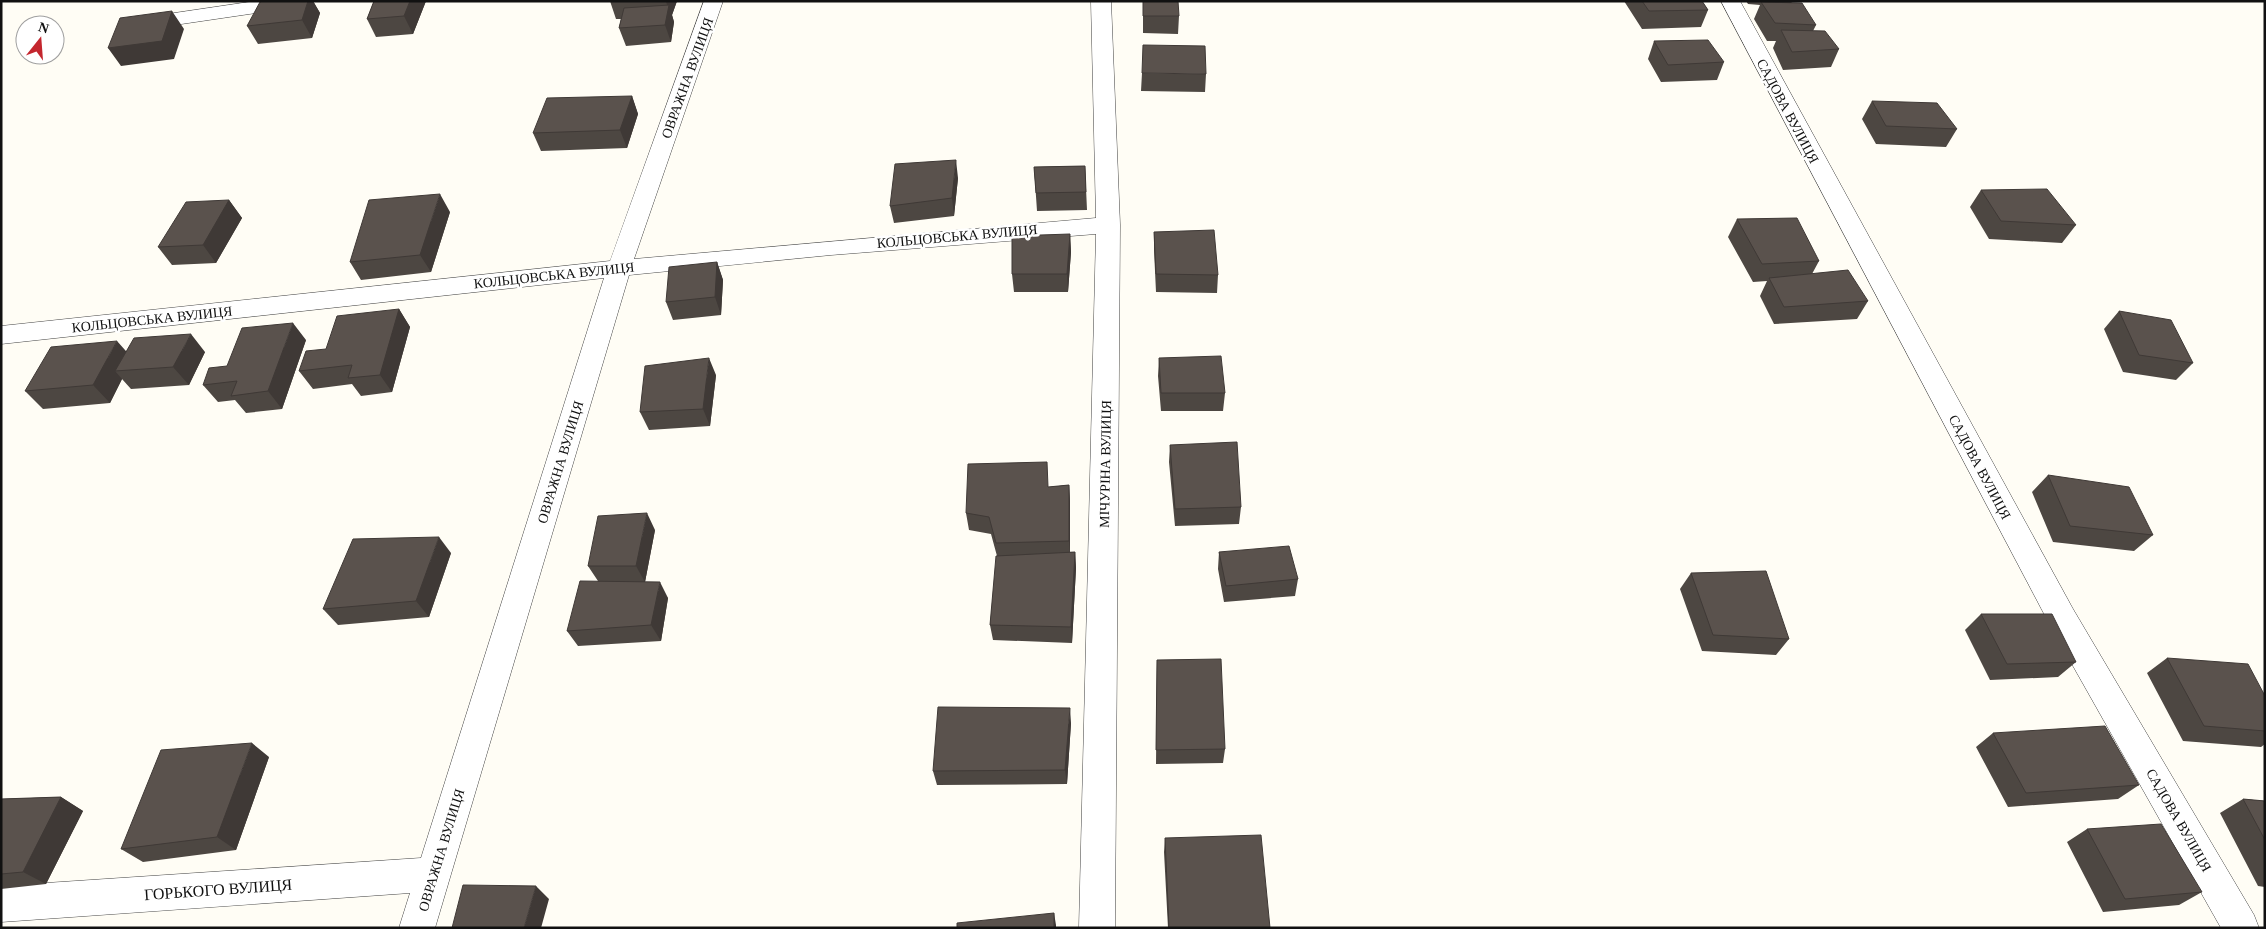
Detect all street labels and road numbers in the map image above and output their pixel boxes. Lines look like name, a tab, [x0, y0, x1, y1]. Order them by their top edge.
street label: ОВРАЖНА ВУЛИЦЯ	[659, 16, 716, 141]
street label: САДОВА ВУЛИЦЯ	[1754, 56, 1821, 166]
street label: КОЛЬЦОВСЬКА ВУЛИЦЯ	[876, 222, 1038, 251]
street label: КОЛЬЦОВСЬКА ВУЛИЦЯ	[473, 260, 635, 291]
street label: КОЛЬЦОВСЬКА ВУЛИЦЯ	[71, 304, 233, 335]
street label: ОВРАЖНА ВУЛИЦЯ	[535, 399, 586, 525]
street label: МІЧУРІНА ВУЛИЦЯ	[1097, 400, 1114, 528]
street label: САДОВА ВУЛИЦЯ	[1946, 412, 2013, 522]
street label: САДОВА ВУЛИЦЯ	[2143, 766, 2214, 874]
street label: ОВРАЖНА ВУЛИЦЯ	[416, 787, 467, 913]
street label: ГОРЬКОГО ВУЛИЦЯ	[143, 876, 293, 904]

